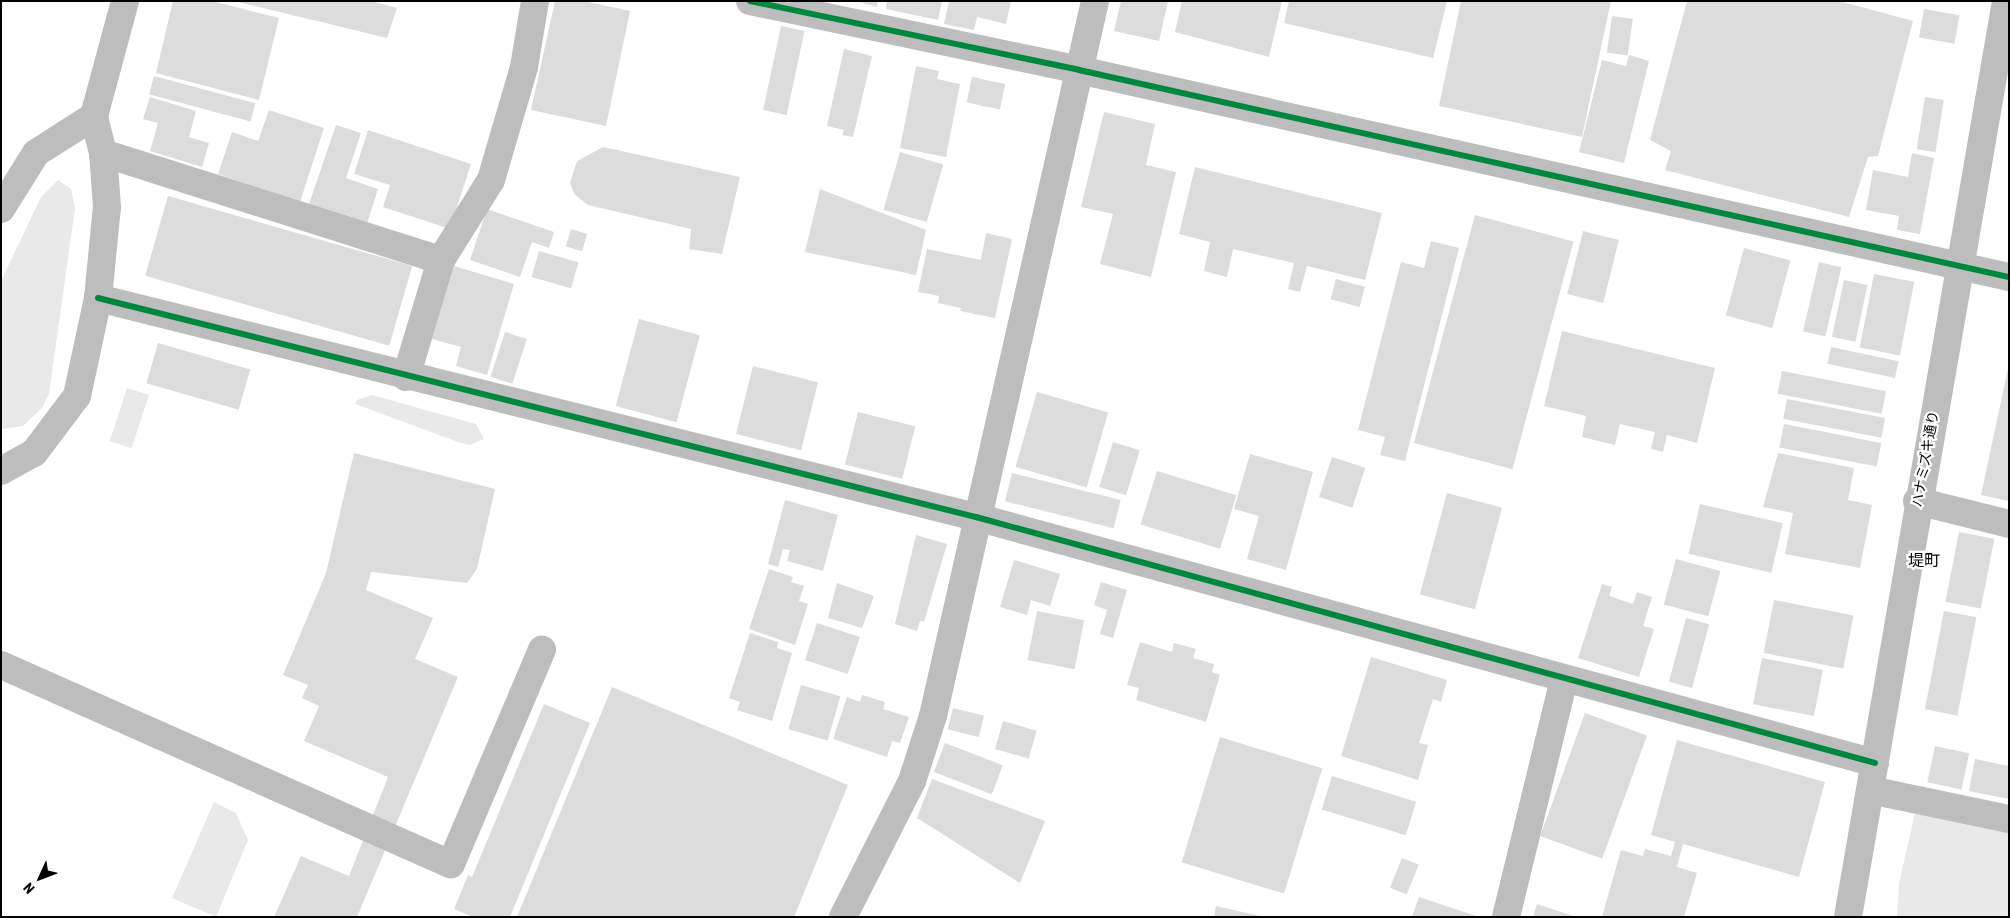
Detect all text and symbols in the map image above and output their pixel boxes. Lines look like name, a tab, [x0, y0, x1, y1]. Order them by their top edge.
street label: ハナミズキ通り	[1908, 409, 1942, 509]
district label: 堤町	[1908, 551, 1940, 571]
north arrow	[15, 853, 65, 903]
text: N	[20, 880, 38, 897]

